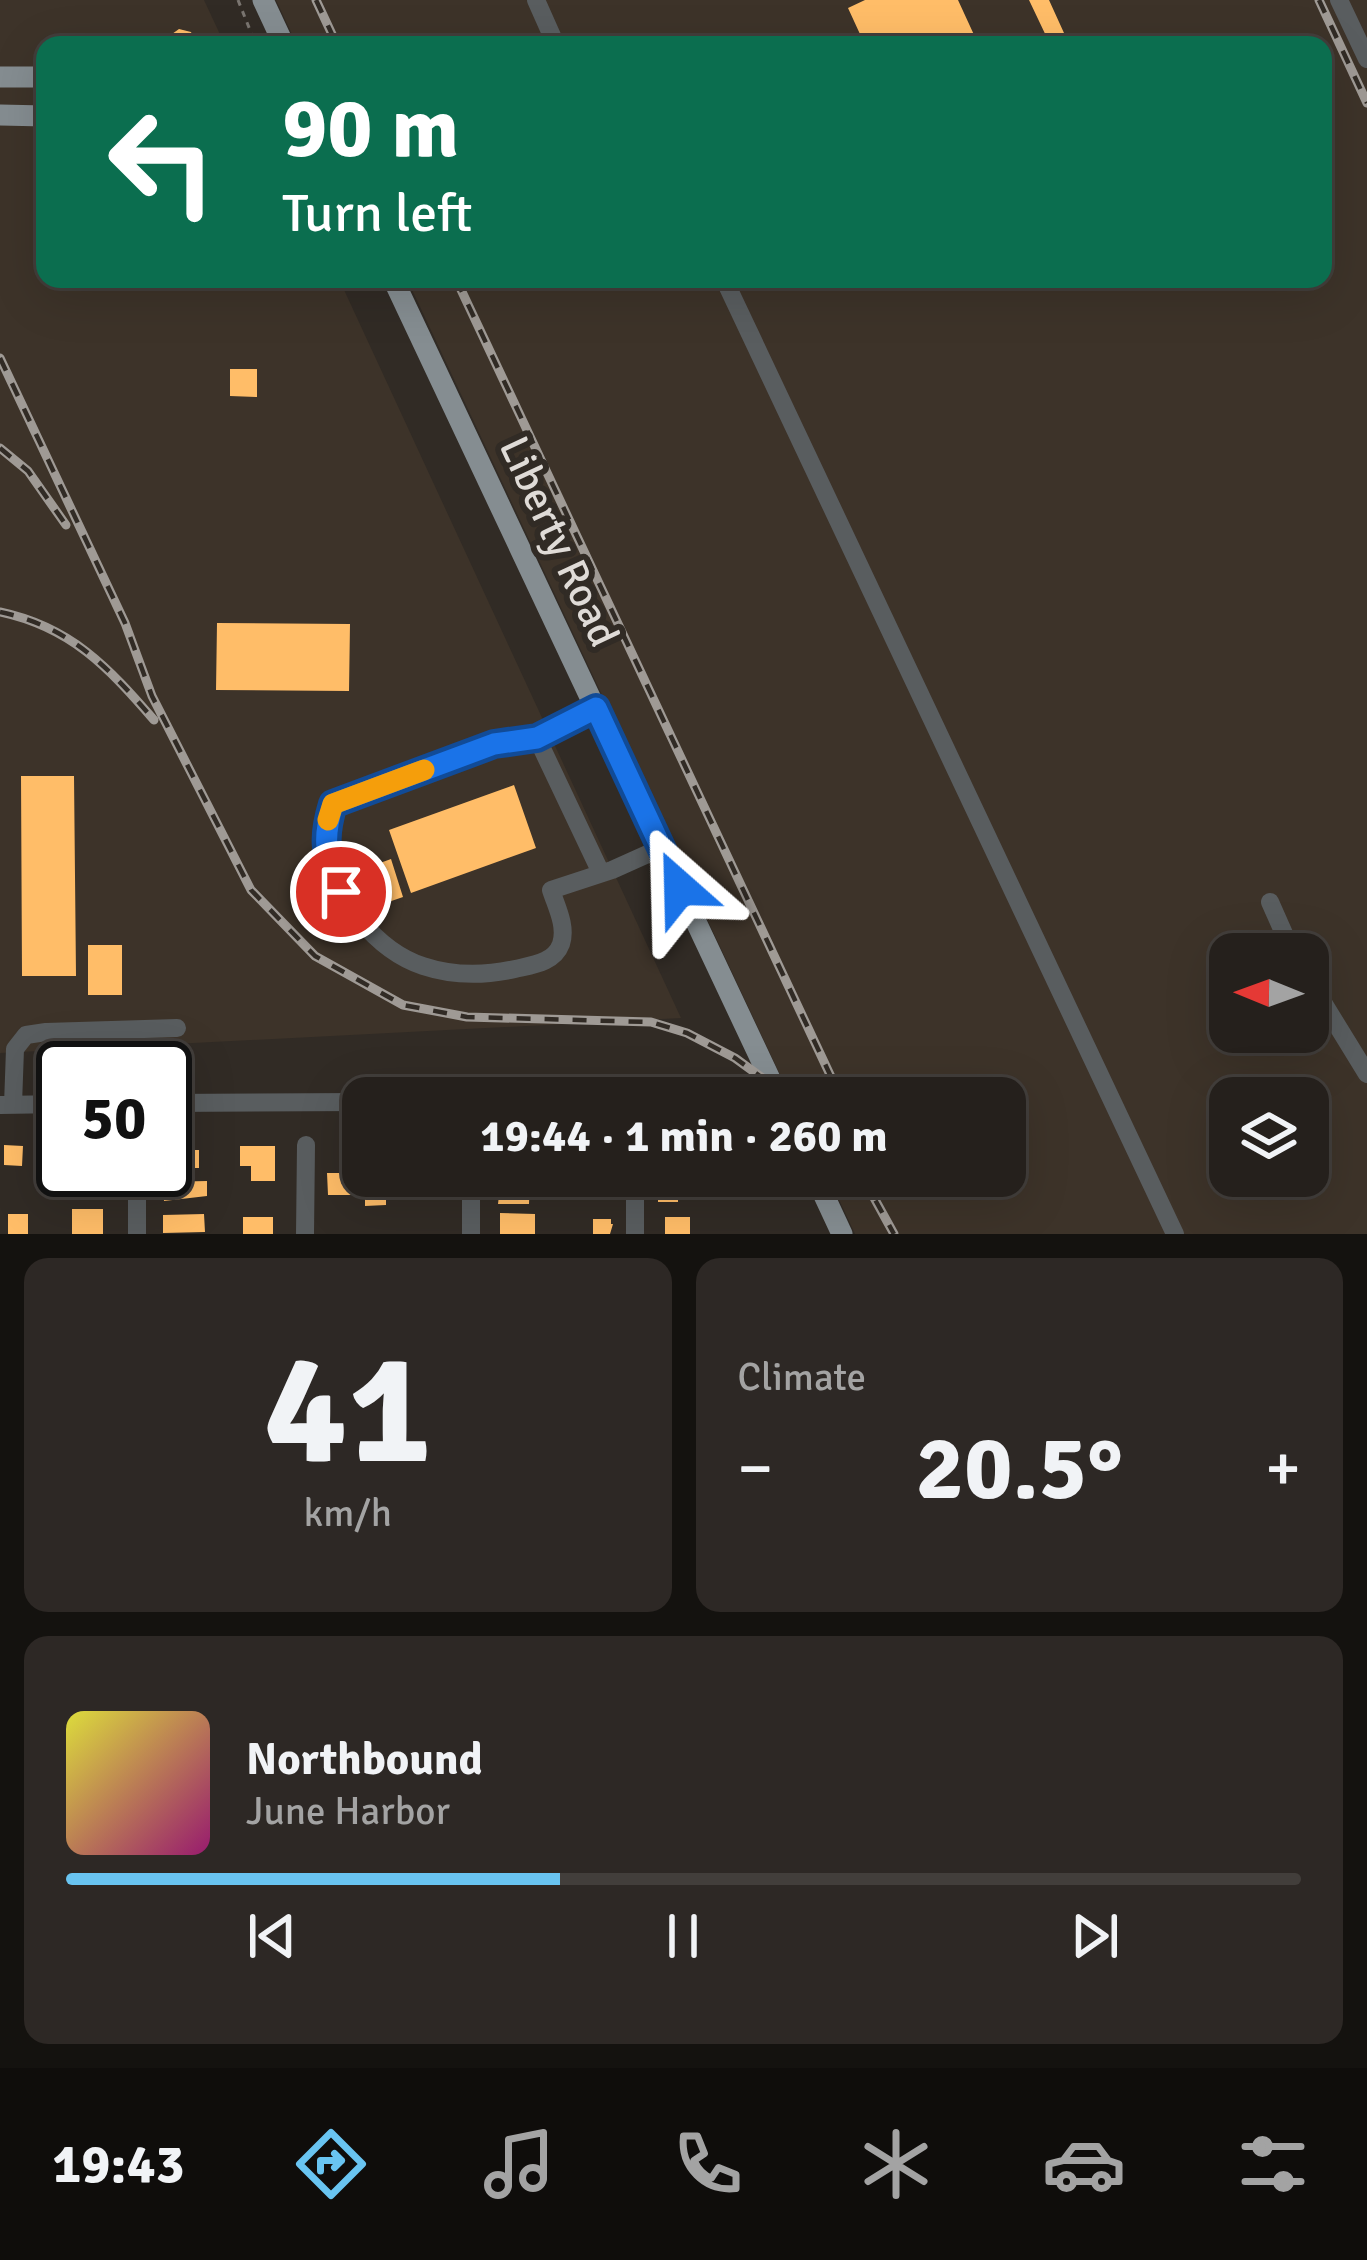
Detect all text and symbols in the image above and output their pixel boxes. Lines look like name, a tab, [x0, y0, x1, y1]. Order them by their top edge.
text: 90 m	[282, 77, 459, 181]
icon: left	[84, 84, 240, 240]
text: Turn left	[282, 180, 472, 247]
street label: Liberty Road	[488, 429, 629, 655]
position arrow	[617, 825, 743, 951]
pin	[290, 841, 392, 943]
icon: arrive	[308, 859, 374, 925]
north arrow	[1209, 933, 1329, 1053]
map controls	[1209, 933, 1329, 1197]
speed limit sign: 50	[36, 1041, 192, 1197]
button: layers	[1209, 1077, 1329, 1197]
text: 19:44 · 1 min · 260 m	[480, 1109, 888, 1164]
text: 41	[264, 1314, 432, 1507]
text: Climate	[738, 1353, 866, 1401]
text: 20.5°	[915, 1413, 1123, 1524]
text: −	[738, 1428, 773, 1509]
text: +	[1265, 1428, 1301, 1509]
text: km/h	[304, 1489, 392, 1537]
text: Northbound	[246, 1732, 483, 1787]
text: June Harbor	[246, 1787, 450, 1835]
icon: previous	[239, 1903, 305, 1969]
icon: pause	[650, 1903, 716, 1969]
icon: next	[1062, 1903, 1128, 1969]
icon: directions	[289, 2122, 373, 2206]
icon: music	[477, 2122, 561, 2206]
icon: phone	[666, 2122, 750, 2206]
icon: climate	[854, 2122, 938, 2206]
icon: car	[1042, 2122, 1126, 2206]
icon: filters	[1231, 2122, 1315, 2206]
text: 19:43	[52, 2131, 185, 2198]

